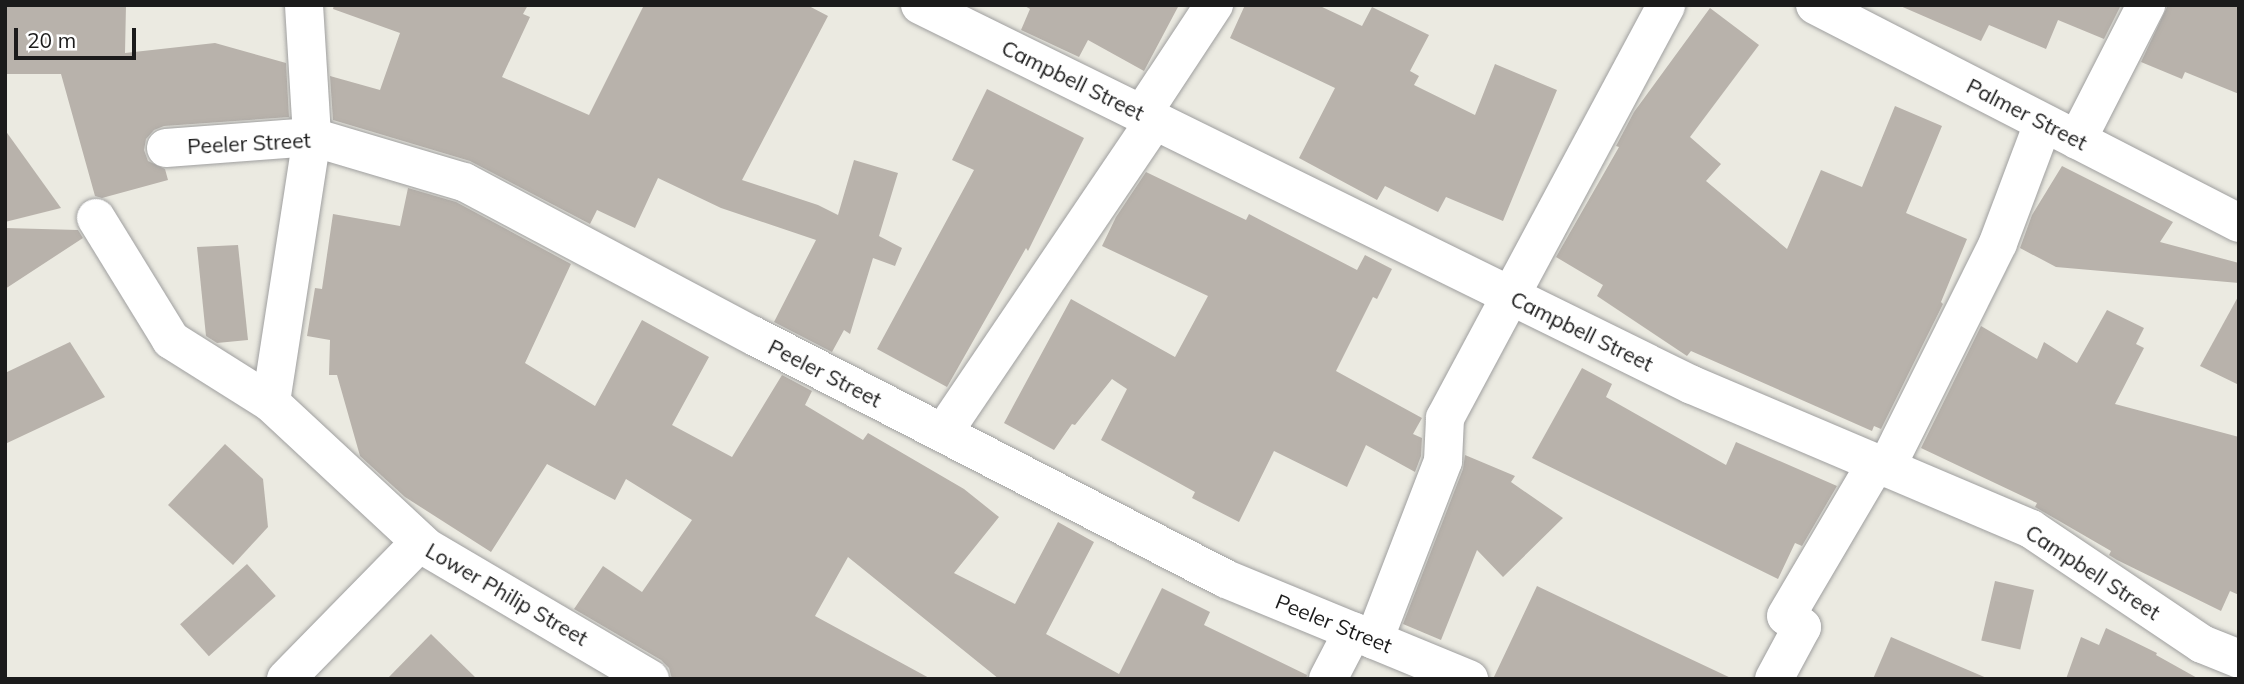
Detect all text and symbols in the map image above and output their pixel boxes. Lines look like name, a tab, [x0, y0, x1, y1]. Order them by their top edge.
scale bar	[18, 14, 140, 58]
text: 20 m	[27, 27, 76, 53]
street label: Campbell Street	[998, 35, 1148, 125]
street label: Palmer Street	[1963, 73, 2091, 155]
street label: Peeler Street	[187, 127, 311, 159]
street label: Campbell Street	[1507, 286, 1657, 376]
street label: Peeler Street	[764, 334, 886, 412]
street label: Campbell Street	[2021, 519, 2165, 625]
street label: Lower Philip Street	[421, 537, 593, 651]
street label: Peeler Street	[1272, 588, 1396, 658]

